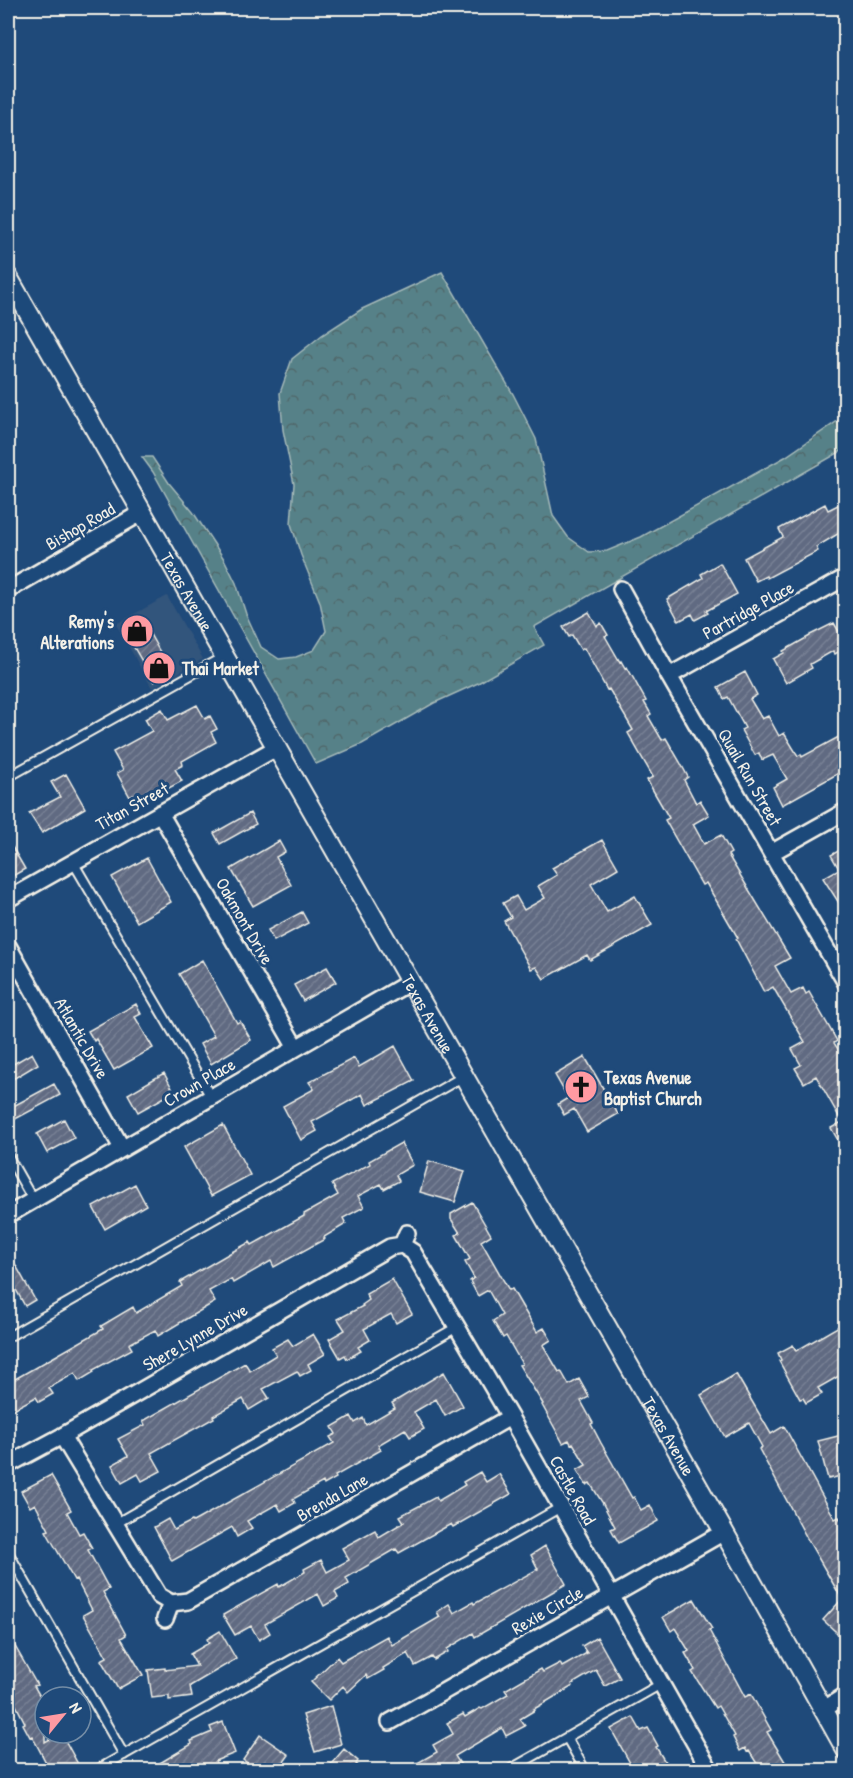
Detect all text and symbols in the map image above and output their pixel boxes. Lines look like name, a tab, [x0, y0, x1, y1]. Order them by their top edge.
street label: Bishop Road	[41, 496, 119, 556]
street label: Texas Avenue	[155, 547, 220, 636]
street label: Partridge Place	[698, 575, 798, 645]
place label: Remy's Alterations	[41, 609, 114, 655]
shop icon: Remy's Alterations	[119, 613, 155, 649]
shop icon: Thai Market	[141, 650, 177, 686]
place label: Thai Market	[181, 656, 260, 681]
street label: Quail Run Street	[712, 724, 788, 831]
street label: Titan Street	[91, 775, 174, 836]
street label: Oakmont Drive	[210, 873, 280, 969]
street label: Texas Avenue	[396, 969, 461, 1058]
street label: Atlantic Drive	[49, 993, 115, 1083]
street label: Crown Place	[158, 1051, 240, 1113]
place label: Texas Avenue Baptist Church	[603, 1065, 702, 1112]
church icon: Texas Avenue Baptist Church	[563, 1069, 599, 1105]
street label: Shere Lynne Drive	[138, 1297, 252, 1377]
street label: Texas Avenue	[637, 1391, 702, 1480]
street label: Castle Road	[544, 1451, 602, 1529]
street label: Brenda Lane	[292, 1467, 372, 1527]
street label: Rexie Circle	[507, 1580, 587, 1640]
north arrow	[33, 1685, 93, 1745]
text: N	[64, 1698, 88, 1717]

